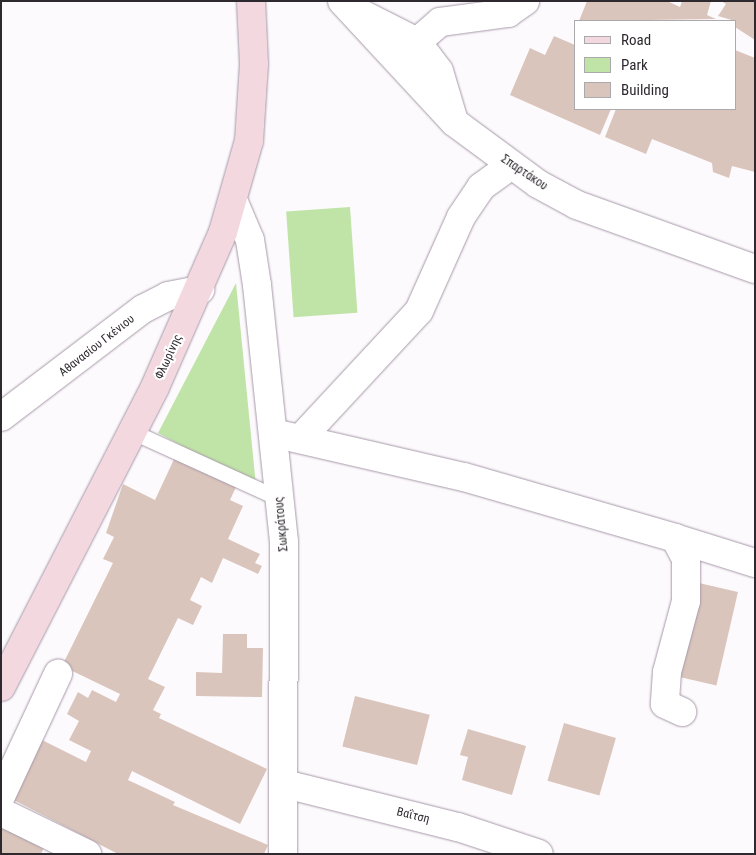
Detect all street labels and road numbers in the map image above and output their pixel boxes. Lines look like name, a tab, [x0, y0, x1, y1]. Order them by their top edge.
street label: Σπαρτάκου	[498, 152, 550, 194]
street label: Αθανασίου Γκένιου	[56, 312, 138, 380]
street label: Φλωρίνης	[152, 332, 186, 382]
street label: Σωκράτους	[272, 496, 292, 552]
street label: Βαΐτση	[395, 805, 431, 827]

